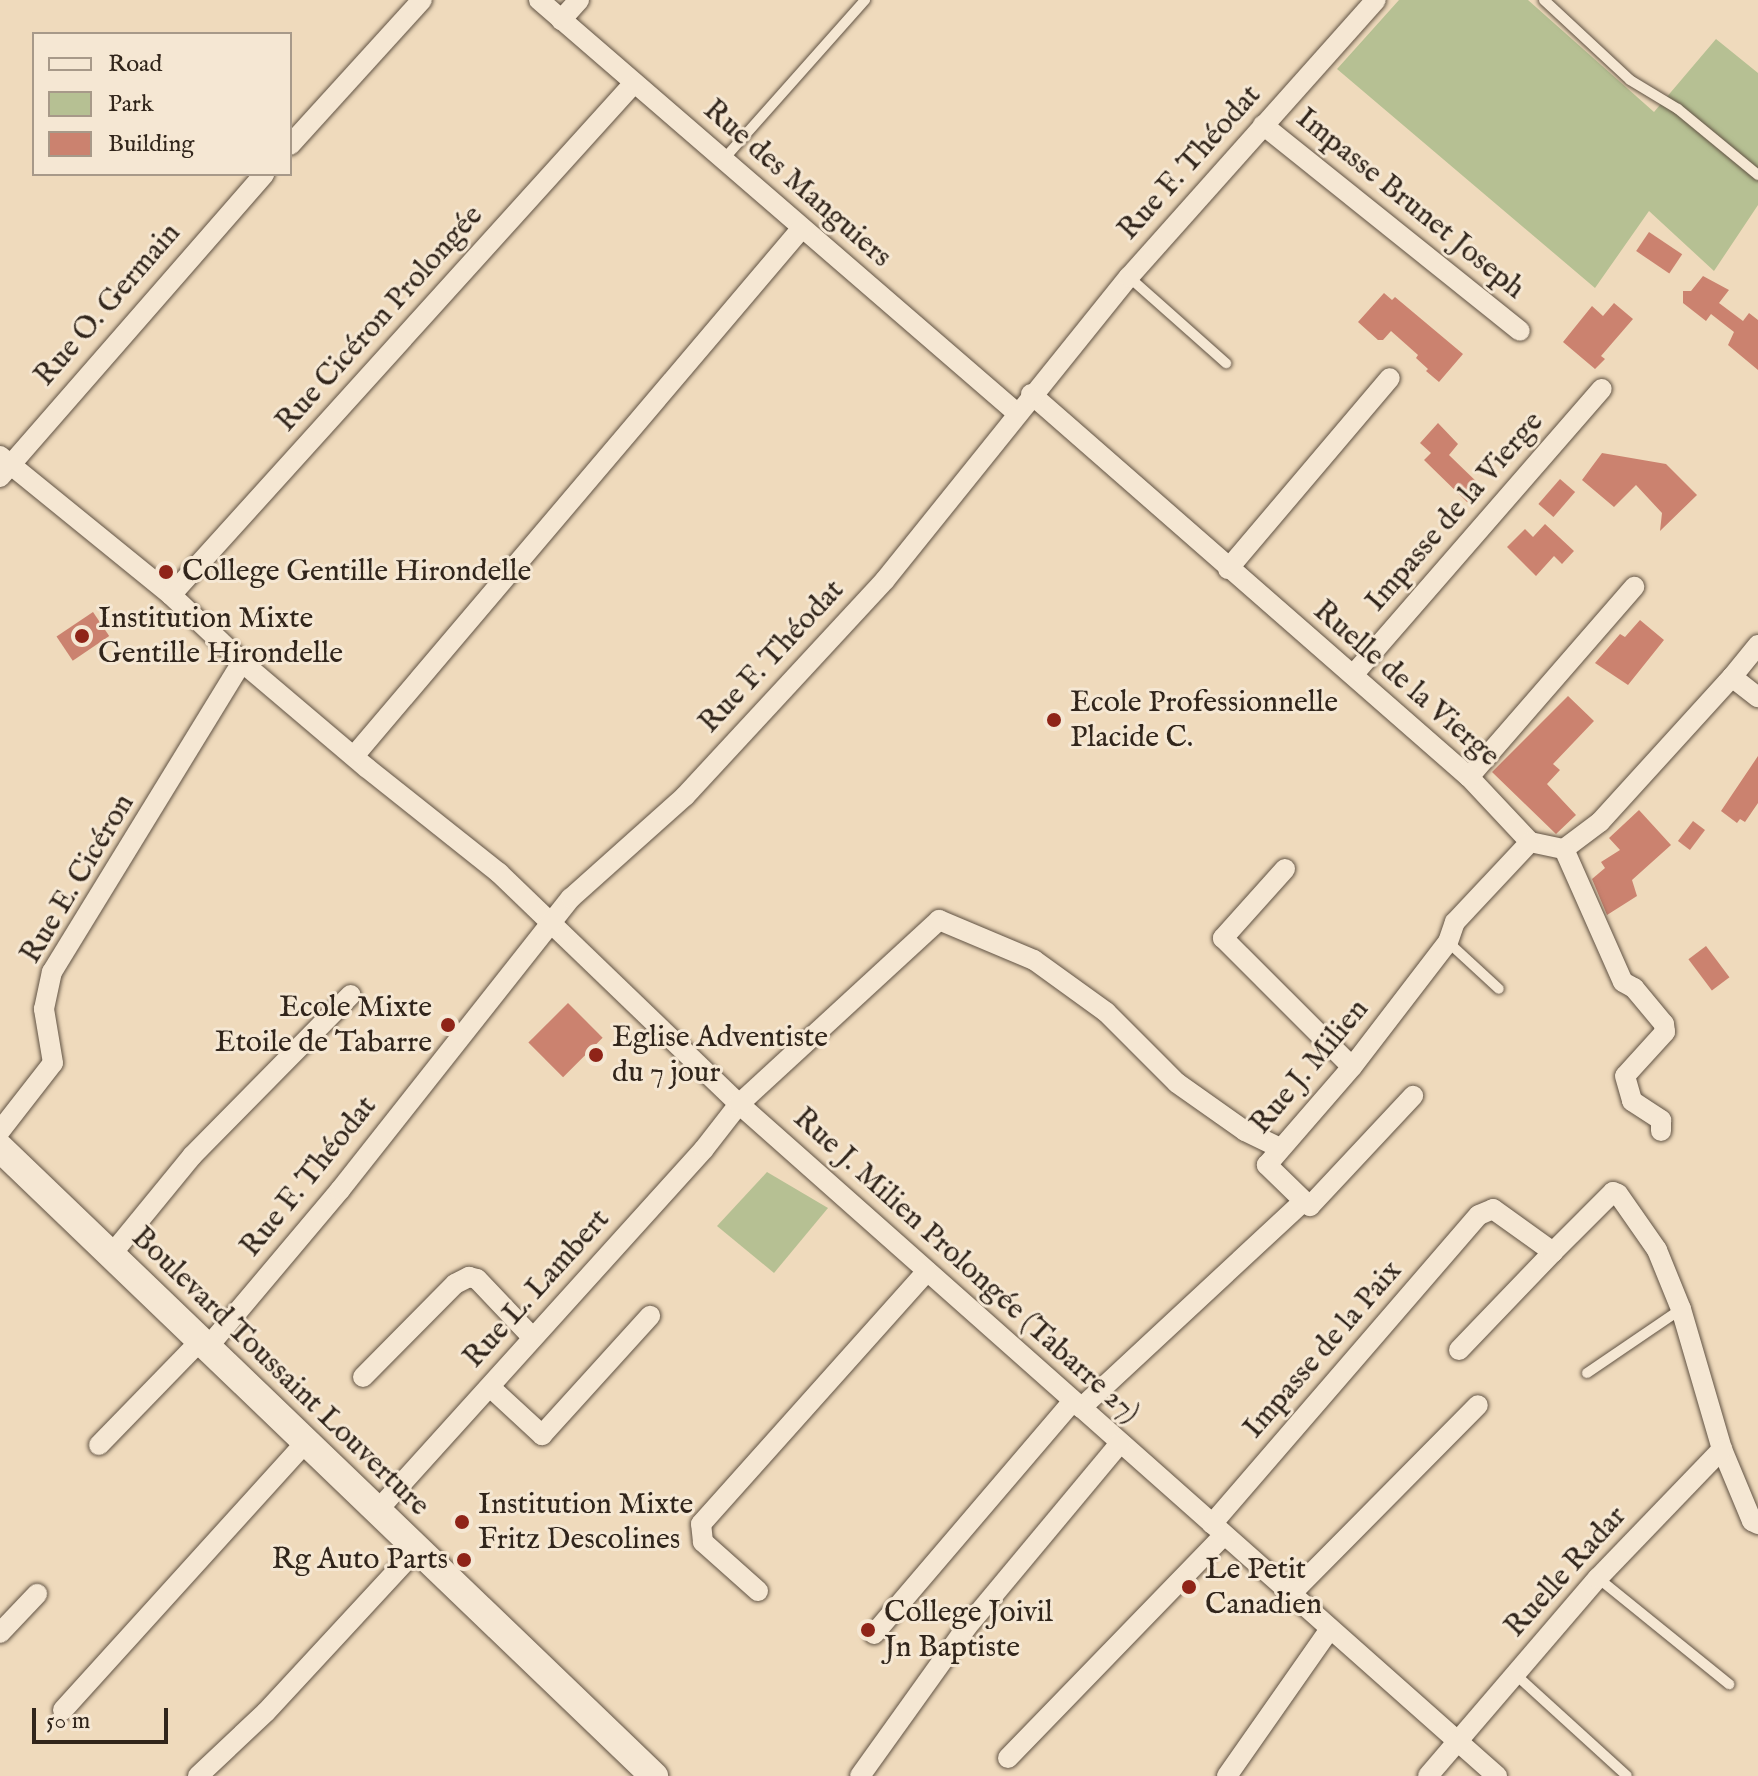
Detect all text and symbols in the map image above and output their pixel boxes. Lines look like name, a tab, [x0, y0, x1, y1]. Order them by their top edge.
legend	[32, 32, 292, 176]
text: Road	[108, 49, 162, 80]
street label: Rue F. Théodat	[1111, 78, 1269, 248]
text: Park	[108, 89, 154, 120]
street label: Rue des Manguiers	[696, 92, 898, 276]
street label: Impasse Brunet Joseph	[1288, 101, 1532, 307]
text: Building	[108, 129, 194, 160]
street label: Rue Cicéron Prolongée	[269, 198, 491, 440]
street label: Rue O. Germain	[27, 216, 189, 394]
street label: Impasse de la Vierge	[1358, 405, 1552, 619]
place label: College Gentille Hirondelle	[182, 554, 531, 590]
marker: College Gentille Hirondelle	[157, 563, 175, 581]
street label: Rue F. Théodat	[692, 573, 852, 741]
street label: Ruelle de la Vierge	[1306, 593, 1506, 775]
place label: Institution Mixte Gentille Hirondelle	[98, 601, 343, 672]
marker: Institution Mixte Gentille Hirondelle	[73, 627, 91, 645]
place label: Ecole Professionnelle Placide C.	[1070, 685, 1338, 756]
marker: Ecole Professionnelle Placide C.	[1045, 711, 1063, 729]
street label: Rue E. Cicéron	[13, 788, 143, 970]
place label: Ecole Mixte Etoile de Tabarre	[215, 990, 432, 1060]
street label: Rue J. Milien	[1243, 992, 1377, 1142]
marker: Ecole Mixte Etoile de Tabarre	[439, 1016, 457, 1034]
place label: Eglise Adventiste du 7 jour	[612, 1020, 828, 1090]
marker: Eglise Adventiste du 7 jour	[587, 1046, 605, 1064]
street label: Rue F. Théodat	[233, 1089, 385, 1265]
street label: Rue J. Milien Prolongée (Tabarre 27)	[785, 1101, 1147, 1431]
street label: Rue L. Lambert	[456, 1202, 618, 1376]
street label: Boulevard Toussaint Louverture	[123, 1220, 437, 1524]
street label: Impasse de la Paix	[1236, 1254, 1410, 1446]
place label: Institution Mixte Fritz Descolines	[478, 1487, 693, 1558]
street label: Ruelle Radar	[1498, 1499, 1634, 1645]
marker: Institution Mixte Fritz Descolines	[453, 1513, 471, 1531]
place label: Rg Auto Parts	[272, 1542, 448, 1578]
marker: Rg Auto Parts	[455, 1551, 473, 1569]
place label: Le Petit Canadien	[1205, 1552, 1322, 1622]
marker: Le Petit Canadien	[1180, 1578, 1198, 1596]
place label: College Joivil Jn Baptiste	[884, 1595, 1053, 1666]
marker: College Joivil Jn Baptiste	[859, 1621, 877, 1639]
scale bar	[36, 1692, 172, 1742]
text: 50 m	[46, 1706, 90, 1737]

